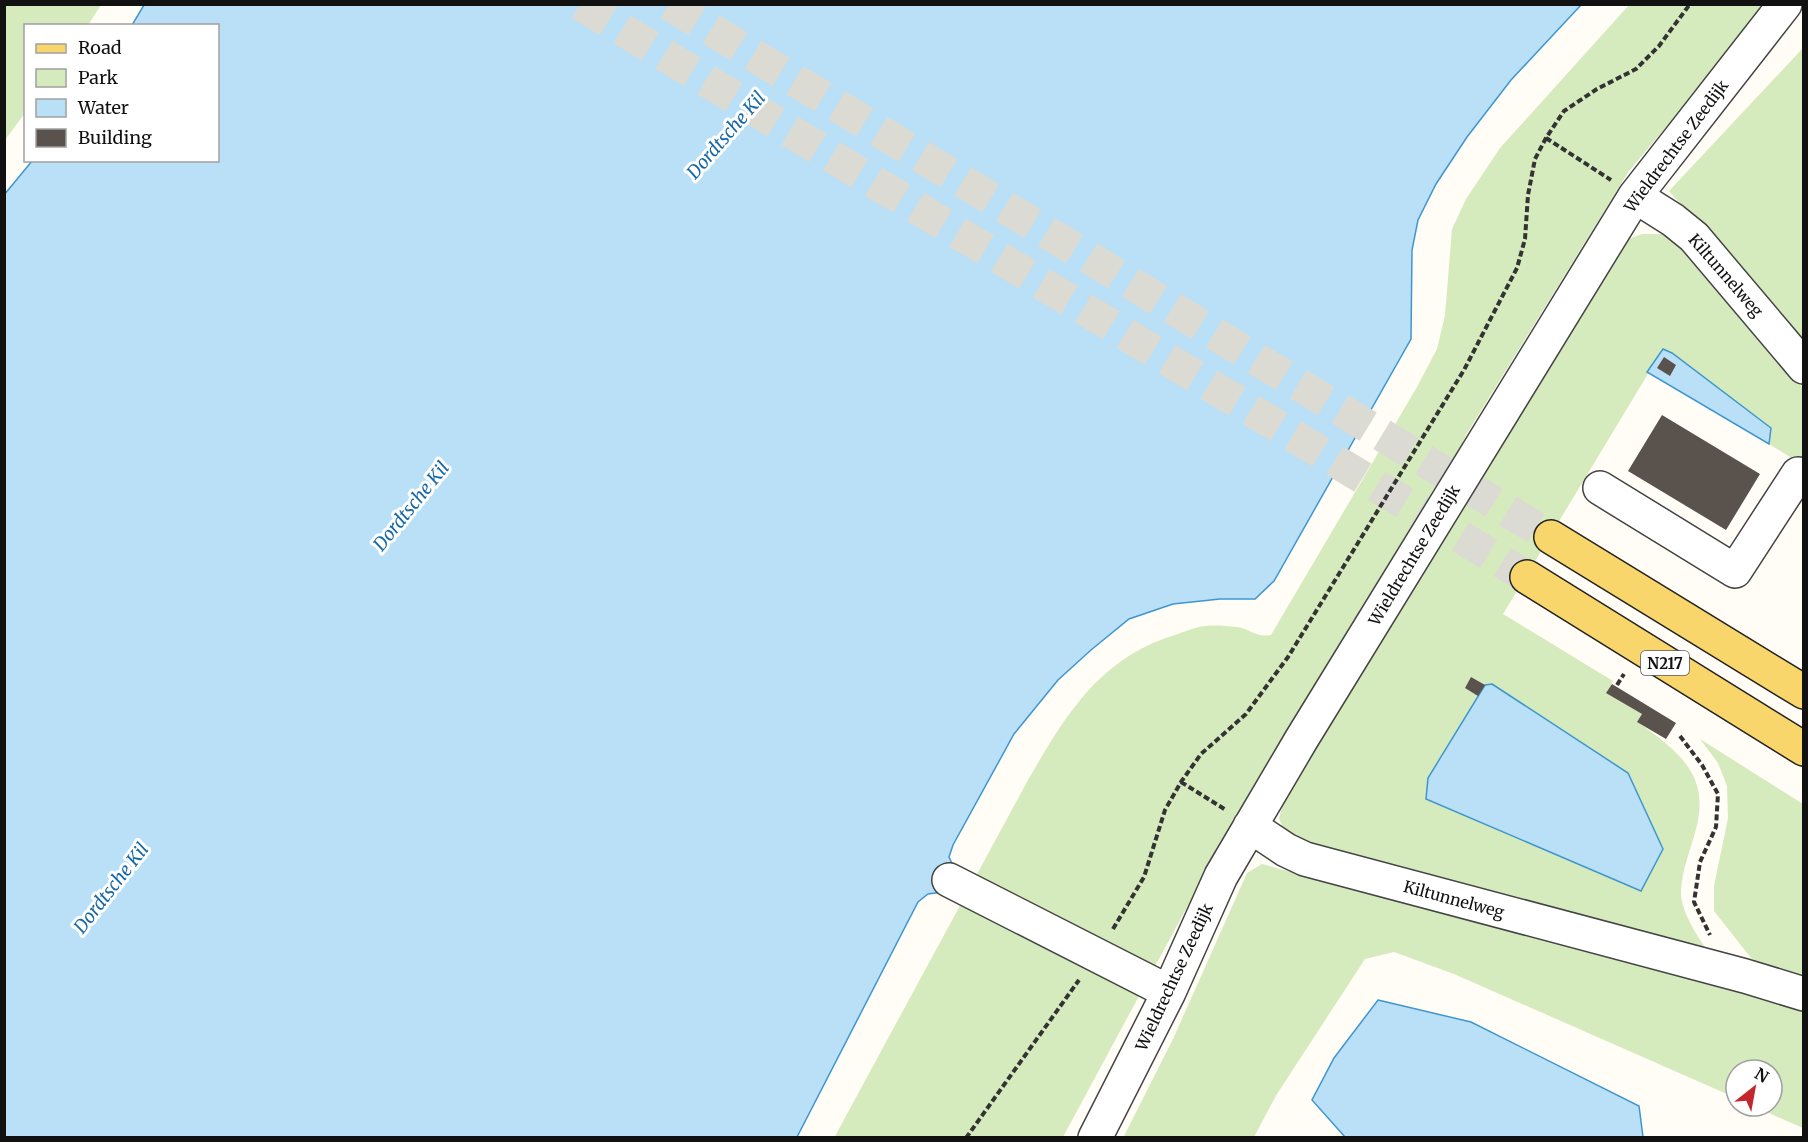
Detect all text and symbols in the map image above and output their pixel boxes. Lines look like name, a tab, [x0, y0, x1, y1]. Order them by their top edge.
legend	[24, 24, 219, 162]
text: Road	[78, 36, 122, 59]
text: Park	[78, 66, 119, 89]
street label: Wieldrechtse Zeedijk	[1619, 75, 1733, 217]
water label: Dordtsche Kil	[681, 87, 770, 184]
text: Water	[77, 96, 129, 119]
text: Building	[78, 126, 152, 149]
street label: Kiltunnelweg	[1685, 229, 1768, 321]
water label: Dordtsche Kil	[367, 457, 454, 556]
street label: Wieldrechtse Zeedijk	[1364, 480, 1464, 630]
road number: N217	[1641, 651, 1689, 675]
water label: Dordtsche Kil	[68, 838, 153, 939]
street label: Kiltunnelweg	[1401, 876, 1507, 922]
street label: Wieldrechtse Zeedijk	[1131, 899, 1217, 1055]
north arrow	[1724, 1058, 1784, 1118]
text: N	[1751, 1063, 1773, 1087]

